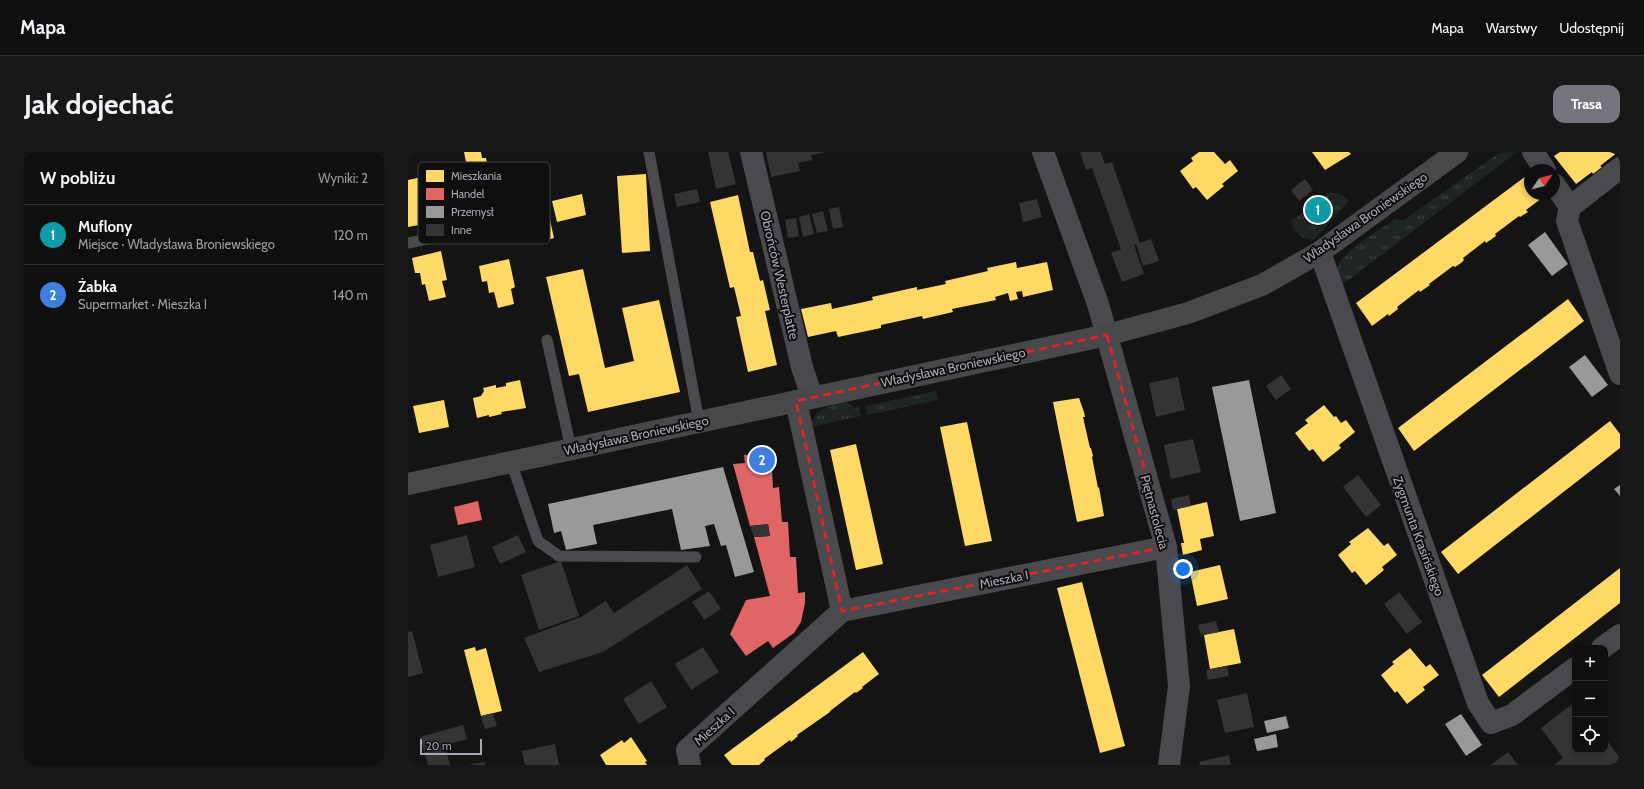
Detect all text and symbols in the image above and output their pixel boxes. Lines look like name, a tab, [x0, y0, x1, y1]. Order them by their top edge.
text: Mapa	[20, 16, 66, 39]
text: Mapa	[1431, 19, 1464, 37]
text: Warstwy	[1486, 19, 1537, 37]
text: Udostępnij	[1559, 19, 1624, 37]
button: Trasa	[1553, 85, 1620, 123]
text: Jak dojechać	[24, 87, 173, 121]
legend	[418, 162, 550, 244]
north arrow	[1524, 164, 1560, 200]
text: W pobliżu	[40, 168, 115, 188]
street label: Władysława Broniewskiego	[1300, 168, 1430, 266]
text: Mieszkania	[451, 169, 502, 183]
text: Wyniki: 2	[318, 170, 368, 186]
text: Handel	[451, 187, 485, 201]
pin: 1	[1305, 195, 1331, 225]
text: Przemysł	[451, 205, 494, 219]
street label: Obrońców Westerplatte	[757, 209, 803, 341]
text: Muflony	[78, 218, 132, 236]
text: Inne	[451, 223, 472, 237]
text: 1	[51, 227, 55, 243]
text: 120 m	[334, 227, 368, 243]
text: Miejsce · Władysława Broniewskiego	[78, 236, 275, 252]
text: Żabka	[78, 278, 117, 296]
text: 2	[50, 287, 56, 303]
text: 140 m	[333, 287, 368, 303]
text: Supermarket · Mieszka I	[78, 296, 207, 312]
street label: Władysława Broniewskiego	[879, 344, 1027, 390]
street label: Władysława Broniewskiego	[562, 412, 710, 458]
pin: 2	[749, 445, 775, 475]
street label: Piętnastolecia	[1137, 473, 1173, 552]
street label: Zygmunta Krasińskiego	[1390, 474, 1448, 598]
your location	[1173, 559, 1193, 579]
street label: Mieszka I	[978, 566, 1030, 592]
map controls	[1572, 645, 1608, 753]
button: +	[1572, 645, 1608, 681]
button: −	[1572, 681, 1608, 717]
street label: Mieszka I	[690, 703, 738, 749]
button: locate	[1572, 717, 1608, 753]
scale bar	[420, 737, 482, 756]
text: 20 m	[426, 739, 452, 753]

